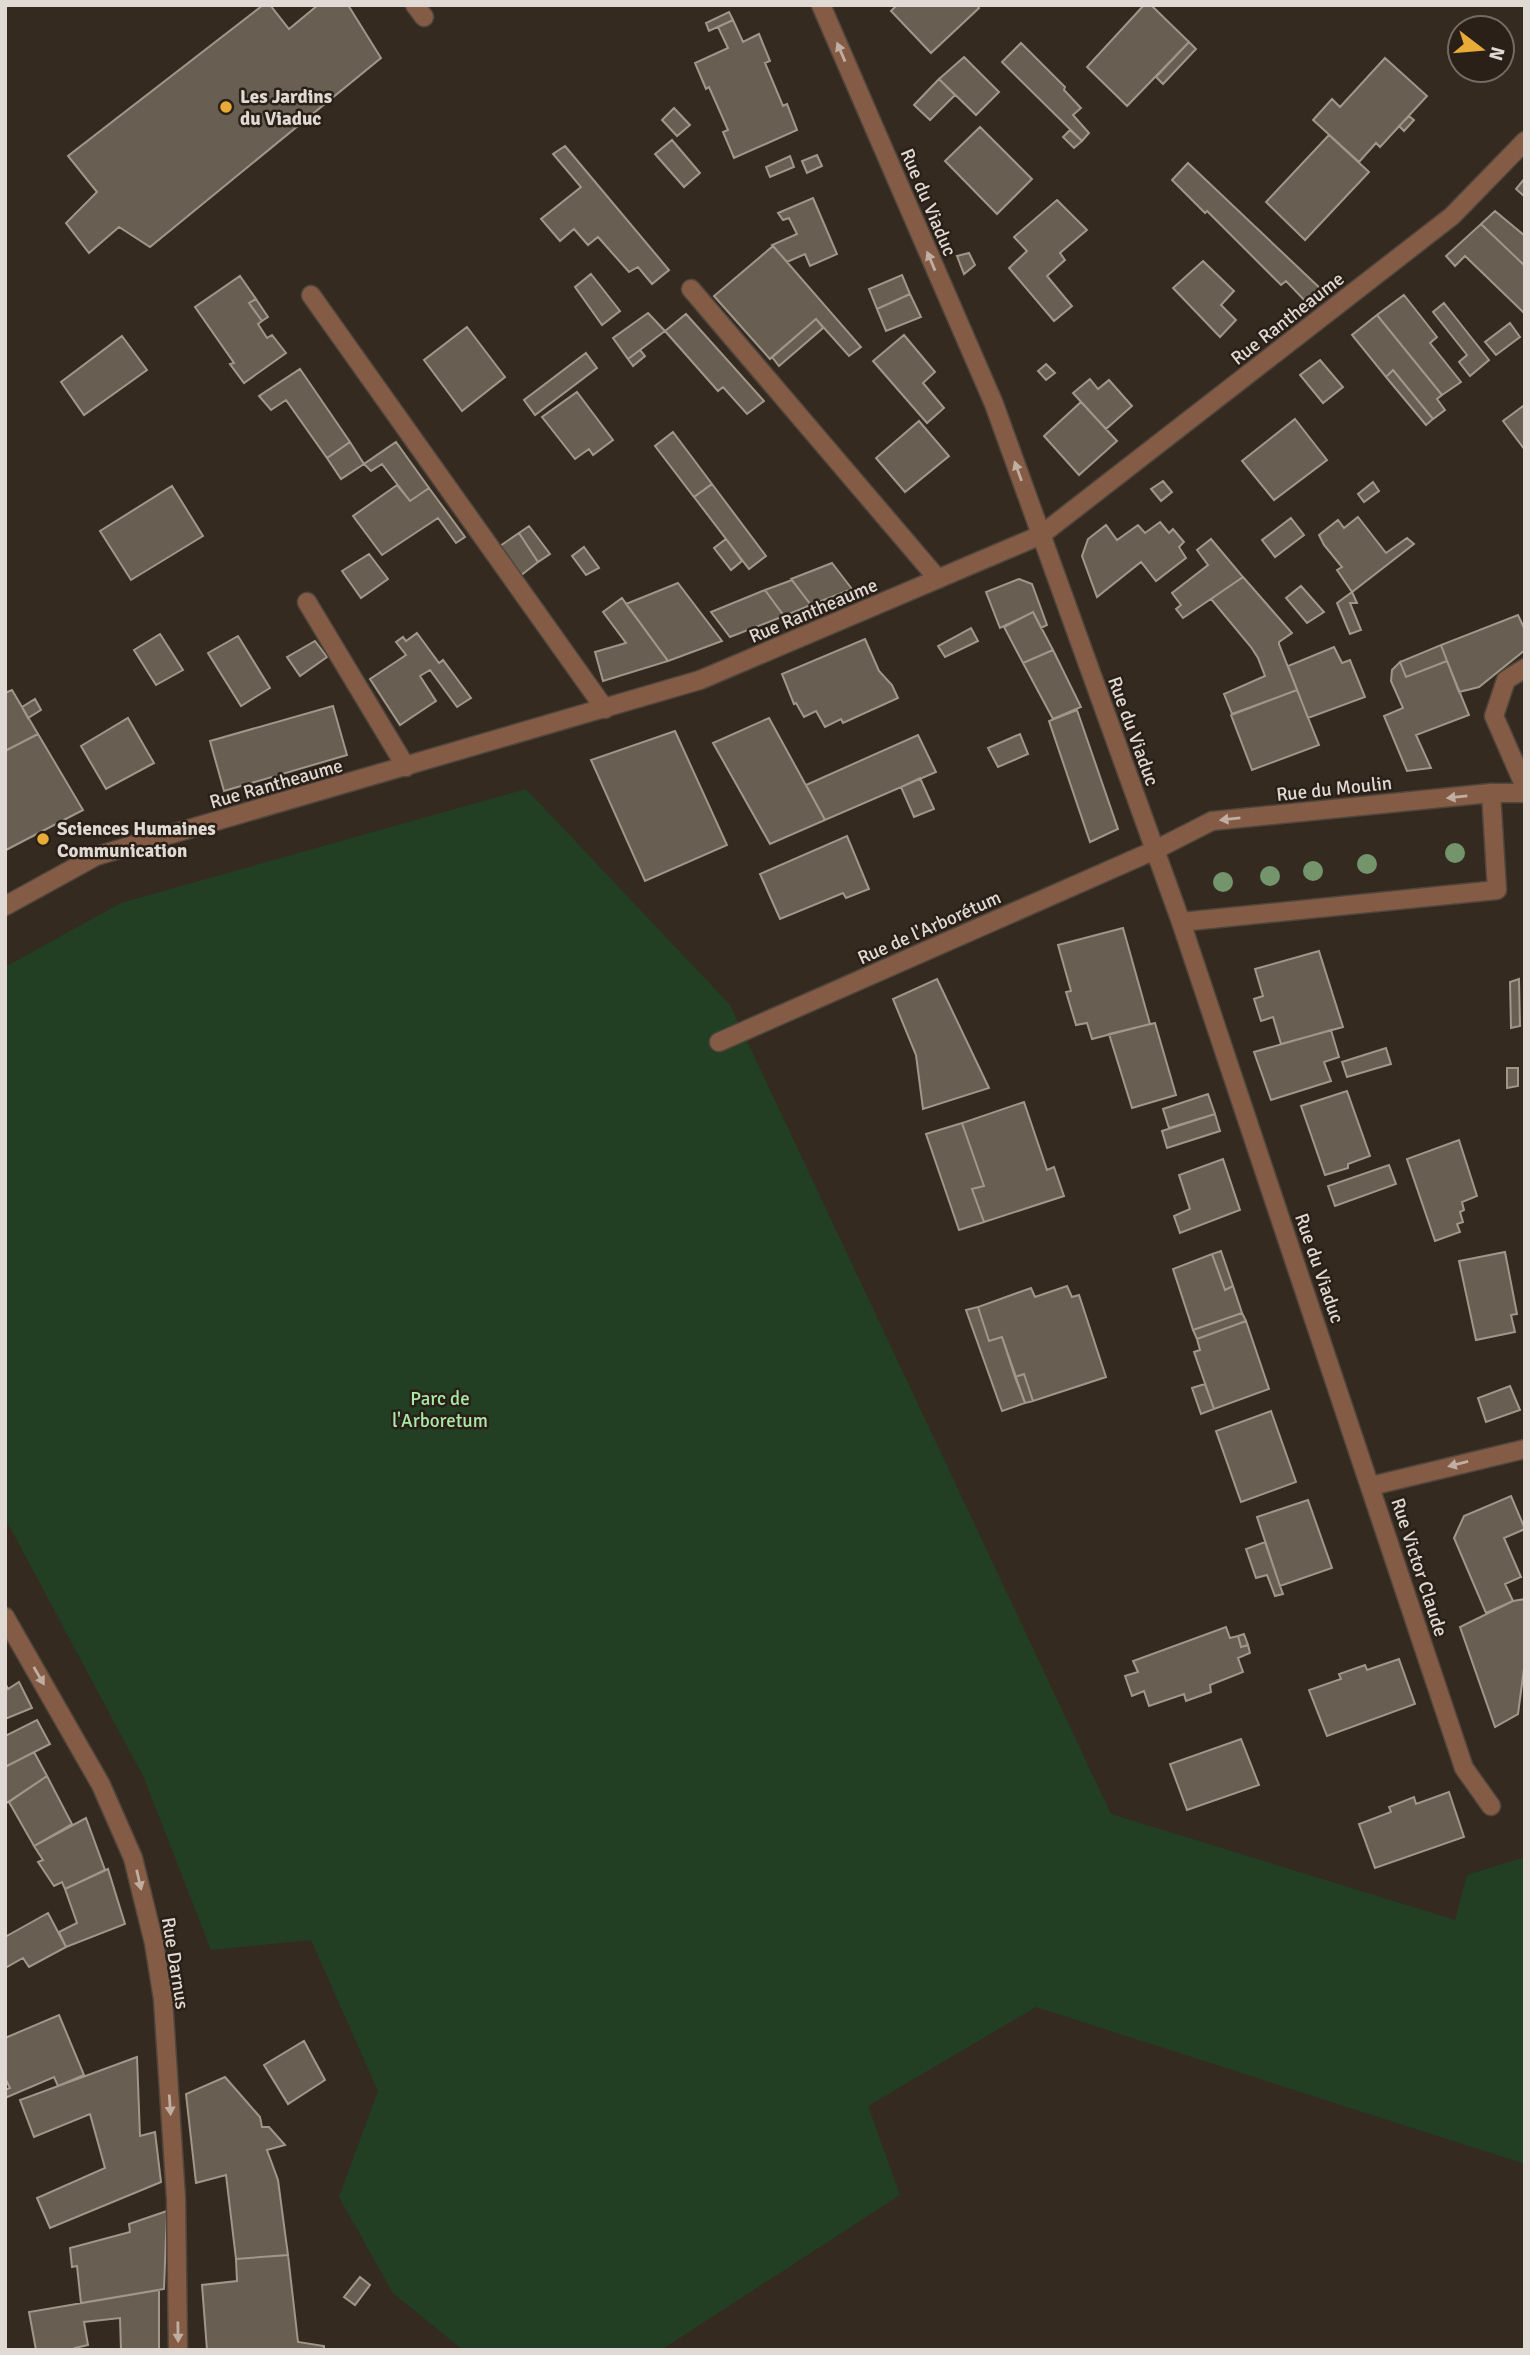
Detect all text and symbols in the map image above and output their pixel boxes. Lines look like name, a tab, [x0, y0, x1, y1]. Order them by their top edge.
north arrow	[1446, 14, 1516, 84]
one-way arrow	[835, 42, 847, 62]
text: N	[1483, 44, 1510, 63]
place label: Les Jardins du Viaduc	[240, 85, 332, 131]
marker: Les Jardins du Viaduc	[218, 99, 234, 115]
street label: Rue du Viaduc	[895, 145, 962, 260]
one-way arrow	[926, 250, 937, 271]
street label: Rue Rantheaume	[1226, 267, 1349, 371]
one-way arrow	[1012, 460, 1023, 481]
street label: Rue Rantheaume	[745, 573, 881, 649]
street label: Rue du Viaduc	[1102, 673, 1164, 789]
street label: Rue Rantheaume	[207, 753, 346, 814]
street label: Rue du Moulin	[1275, 771, 1393, 807]
one-way arrow	[1445, 792, 1467, 803]
one-way arrow	[1219, 814, 1241, 825]
place label: Sciences Humaines Communication	[57, 817, 216, 863]
marker: Sciences Humaines Communication	[35, 831, 51, 847]
street label: Rue de l'Arborétum	[854, 886, 1005, 970]
street label: Rue du Viaduc	[1289, 1210, 1349, 1326]
park label: Parc de l'Arboretum	[392, 1387, 488, 1433]
one-way arrow	[1447, 1459, 1469, 1470]
street label: Rue Victor Claude	[1385, 1495, 1453, 1640]
one-way arrow	[33, 1667, 45, 1686]
one-way arrow	[134, 1869, 145, 1891]
street label: Rue Darnus	[156, 1915, 194, 2011]
one-way arrow	[165, 2094, 176, 2116]
one-way arrow	[172, 2321, 184, 2343]

